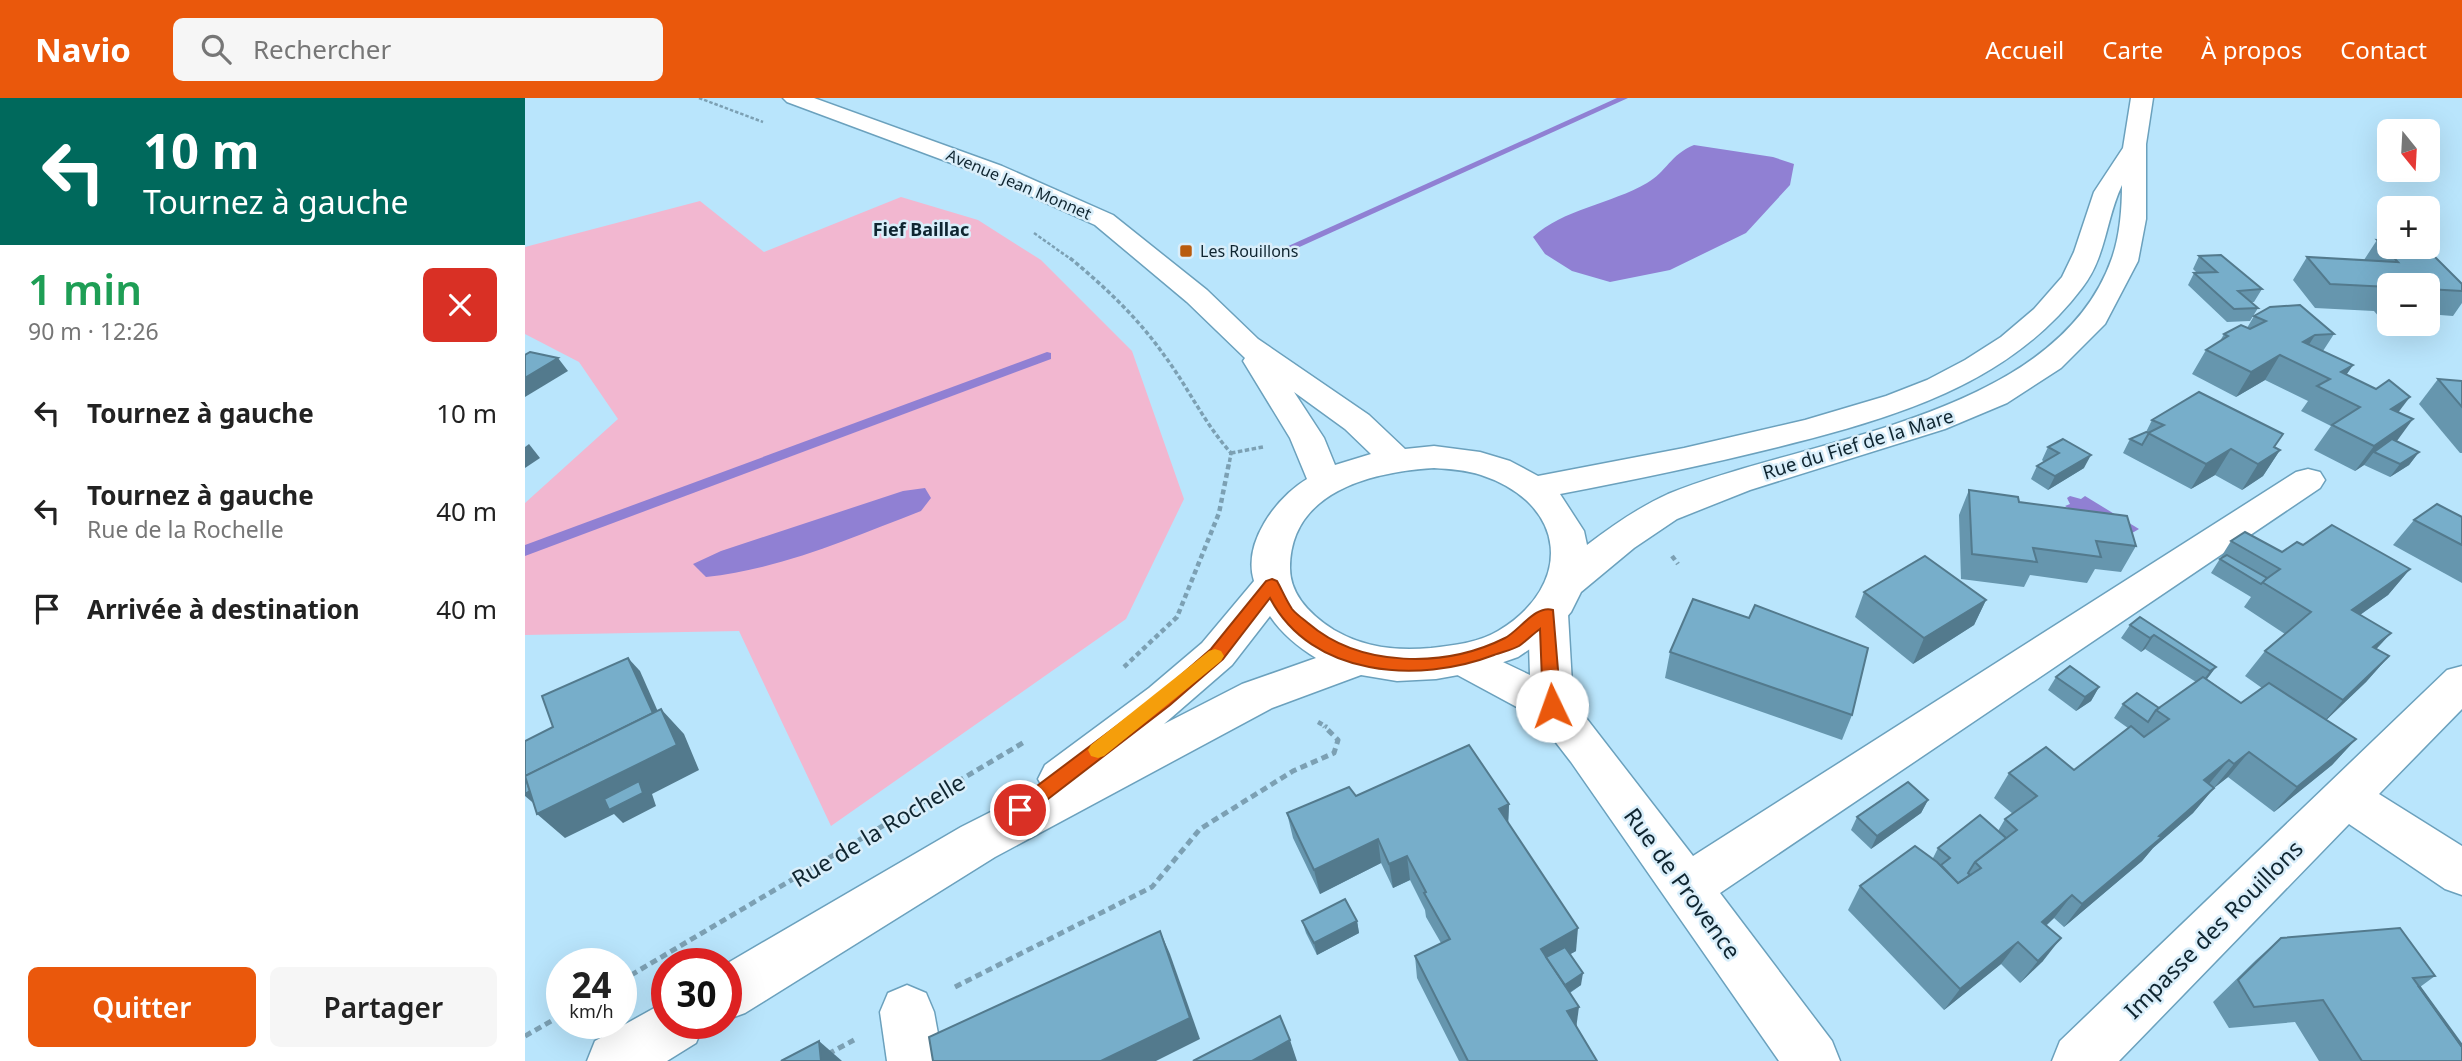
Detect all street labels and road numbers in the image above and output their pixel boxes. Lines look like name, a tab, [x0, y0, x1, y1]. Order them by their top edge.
street label: Avenue Jean Monnet	[943, 143, 1095, 225]
street label: Rue du Fief de la Mare	[1759, 403, 1957, 485]
street label: Rue de la Rochelle	[785, 766, 971, 894]
street label: Rue de Provence	[1617, 801, 1749, 965]
street label: Impasse des Rouillons	[2117, 833, 2309, 1025]

